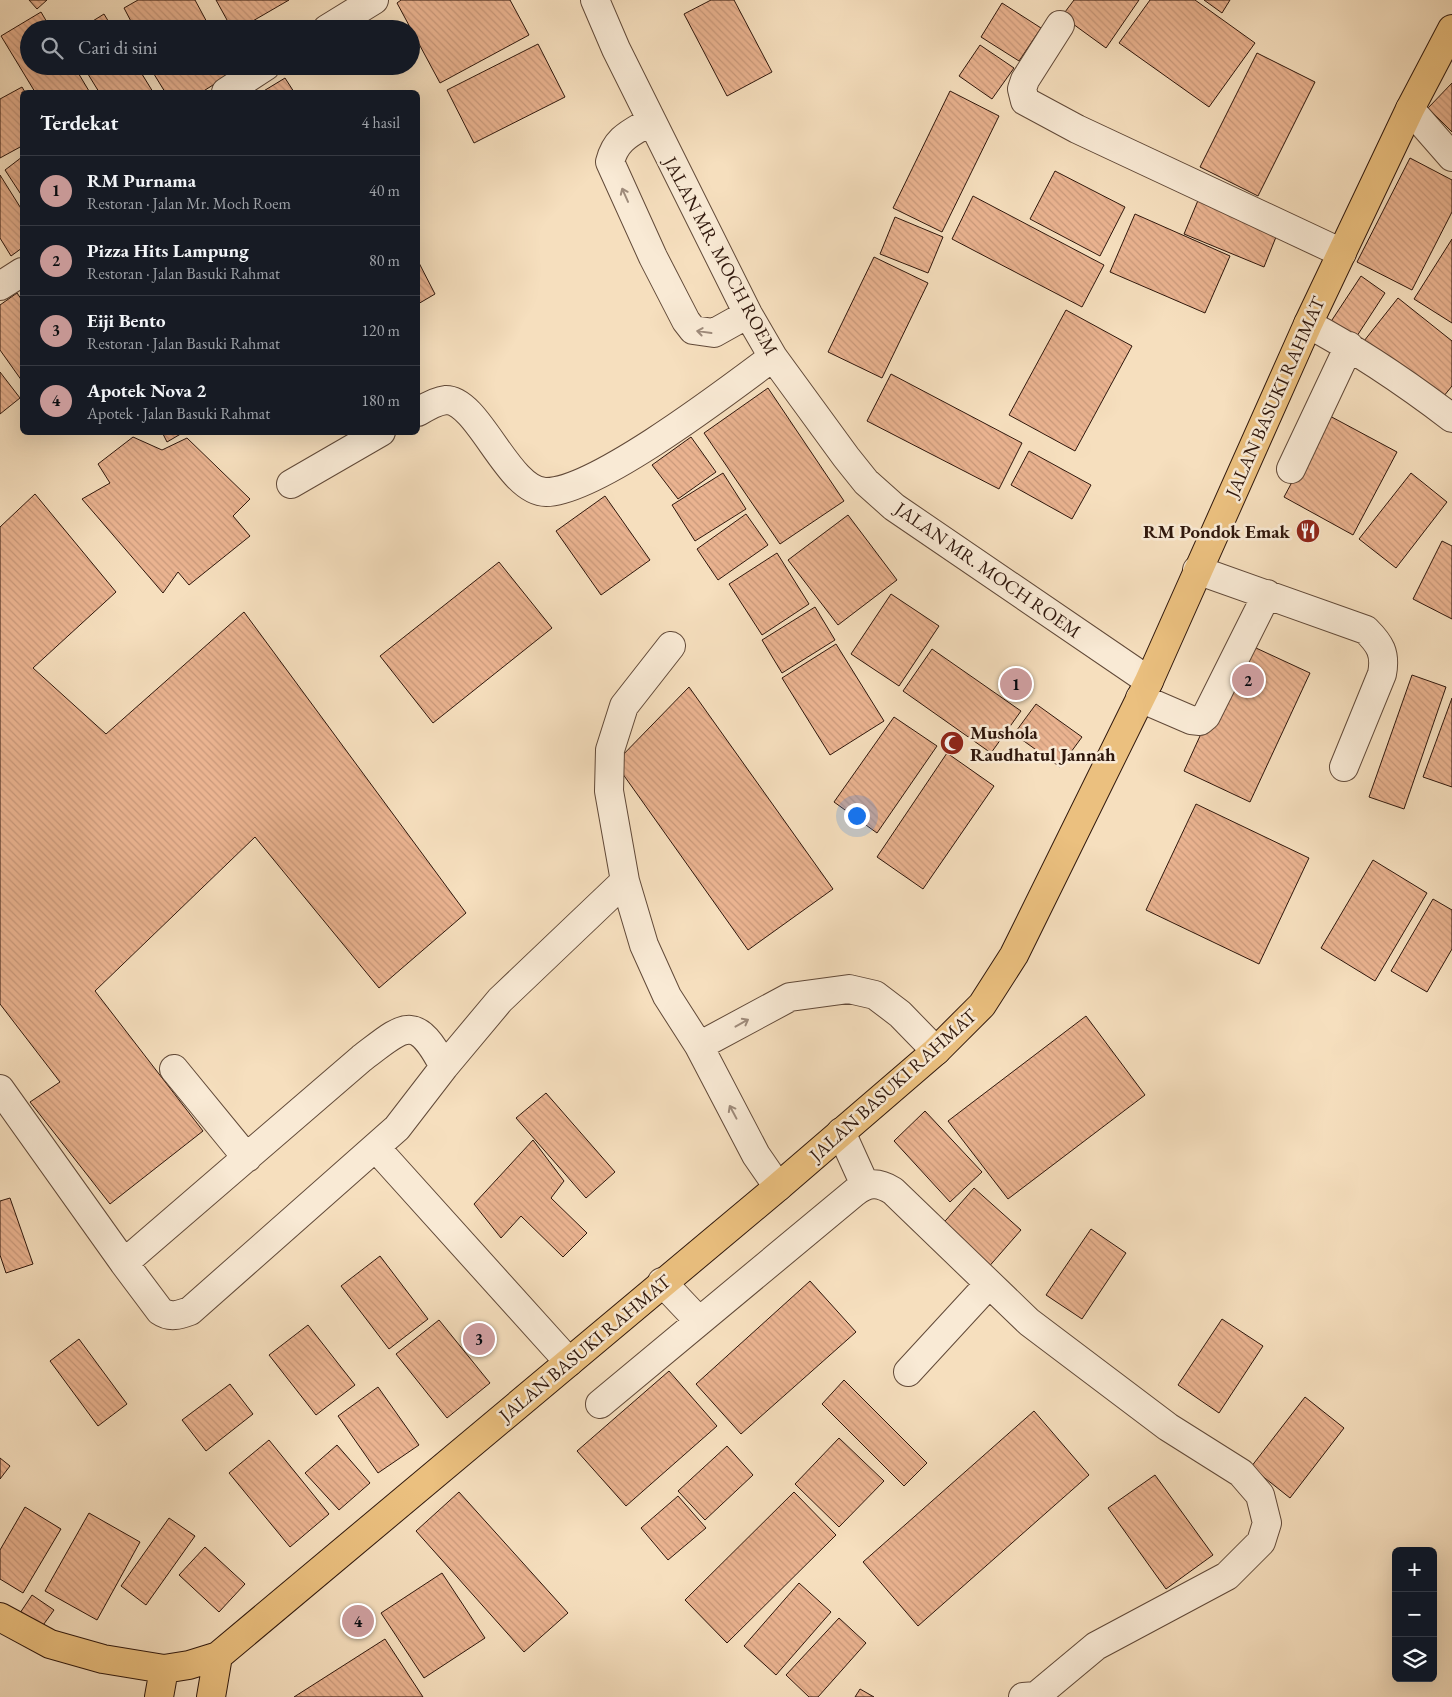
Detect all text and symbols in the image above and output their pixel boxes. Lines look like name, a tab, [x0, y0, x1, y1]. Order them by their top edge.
search box	[20, 20, 420, 75]
icon: search	[38, 34, 66, 62]
text: Cari di sini	[78, 35, 157, 60]
text: Terdekat	[40, 109, 118, 136]
text: 4 hasil	[362, 112, 400, 133]
street label: JALAN MR. MOCH ROEM	[657, 150, 784, 360]
text: RM Purnama	[87, 168, 196, 193]
text: 1	[52, 180, 60, 201]
text: 40 m	[369, 180, 400, 201]
one-way arrow	[619, 188, 629, 203]
text: Restoran · Jalan Mr. Moch Roem	[87, 193, 291, 214]
text: Pizza Hits Lampung	[87, 238, 249, 263]
text: 2	[52, 250, 60, 271]
text: 80 m	[369, 250, 400, 271]
text: Restoran · Jalan Basuki Rahmat	[87, 263, 280, 284]
street label: JALAN BASUKI RAHMAT	[1219, 293, 1331, 503]
text: Eiji Bento	[87, 308, 166, 333]
text: 3	[52, 320, 60, 341]
text: 120 m	[361, 320, 400, 341]
one-way arrow	[696, 327, 712, 337]
text: Restoran · Jalan Basuki Rahmat	[87, 333, 280, 354]
text: Apotek Nova 2	[87, 378, 206, 403]
text: 4	[52, 390, 60, 411]
text: 180 m	[361, 390, 400, 411]
text: Apotek · Jalan Basuki Rahmat	[87, 403, 270, 424]
street label: JALAN MR. MOCH ROEM	[888, 495, 1086, 644]
restaurant icon: RM Pondok Emak	[1295, 518, 1321, 544]
place label: RM Pondok Emak	[1143, 519, 1291, 544]
pin: 2	[1232, 661, 1264, 699]
pin: 1	[1000, 665, 1032, 703]
place label: Mushola Raudhatul Jannah	[970, 720, 1116, 767]
mosque icon: Mushola Raudhatul Jannah	[939, 730, 965, 756]
your location	[844, 803, 870, 829]
street label: JALAN BASUKI RAHMAT	[802, 1003, 982, 1168]
one-way arrow	[734, 1018, 749, 1028]
one-way arrow	[728, 1104, 738, 1119]
street label: JALAN BASUKI RAHMAT	[492, 1268, 676, 1429]
pin: 3	[463, 1320, 495, 1358]
map controls	[1392, 1547, 1437, 1682]
button: +	[1392, 1547, 1437, 1592]
button: −	[1392, 1592, 1437, 1637]
pin: 4	[342, 1602, 374, 1640]
button: layers	[1392, 1637, 1437, 1682]

